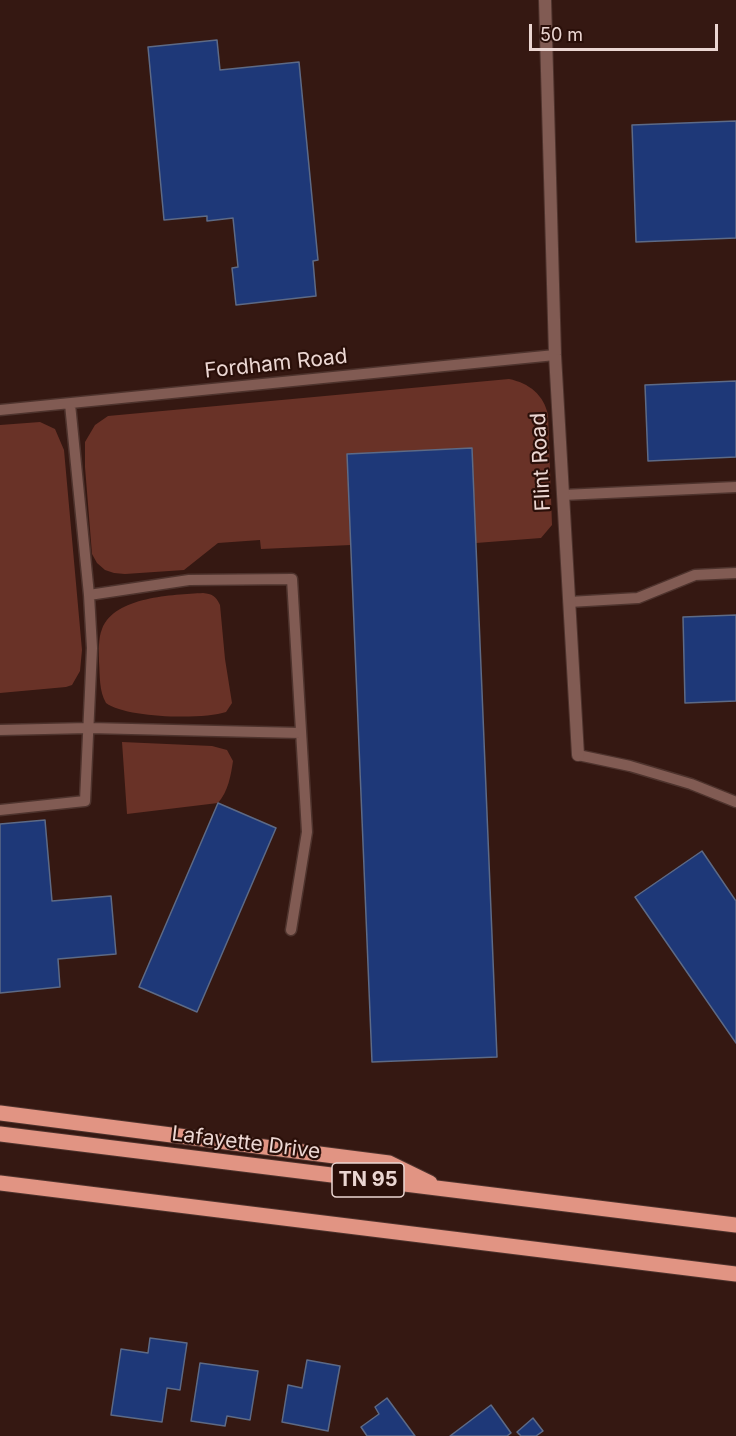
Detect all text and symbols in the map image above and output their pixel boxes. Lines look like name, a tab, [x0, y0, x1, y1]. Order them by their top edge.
scale bar	[532, 12, 721, 50]
text: 50 m	[540, 24, 583, 45]
street label: Fordham Road	[203, 344, 349, 384]
street label: Flint Road	[526, 412, 556, 512]
street label: Lafayette Drive	[170, 1121, 322, 1165]
road number: TN 95	[332, 1163, 404, 1197]

